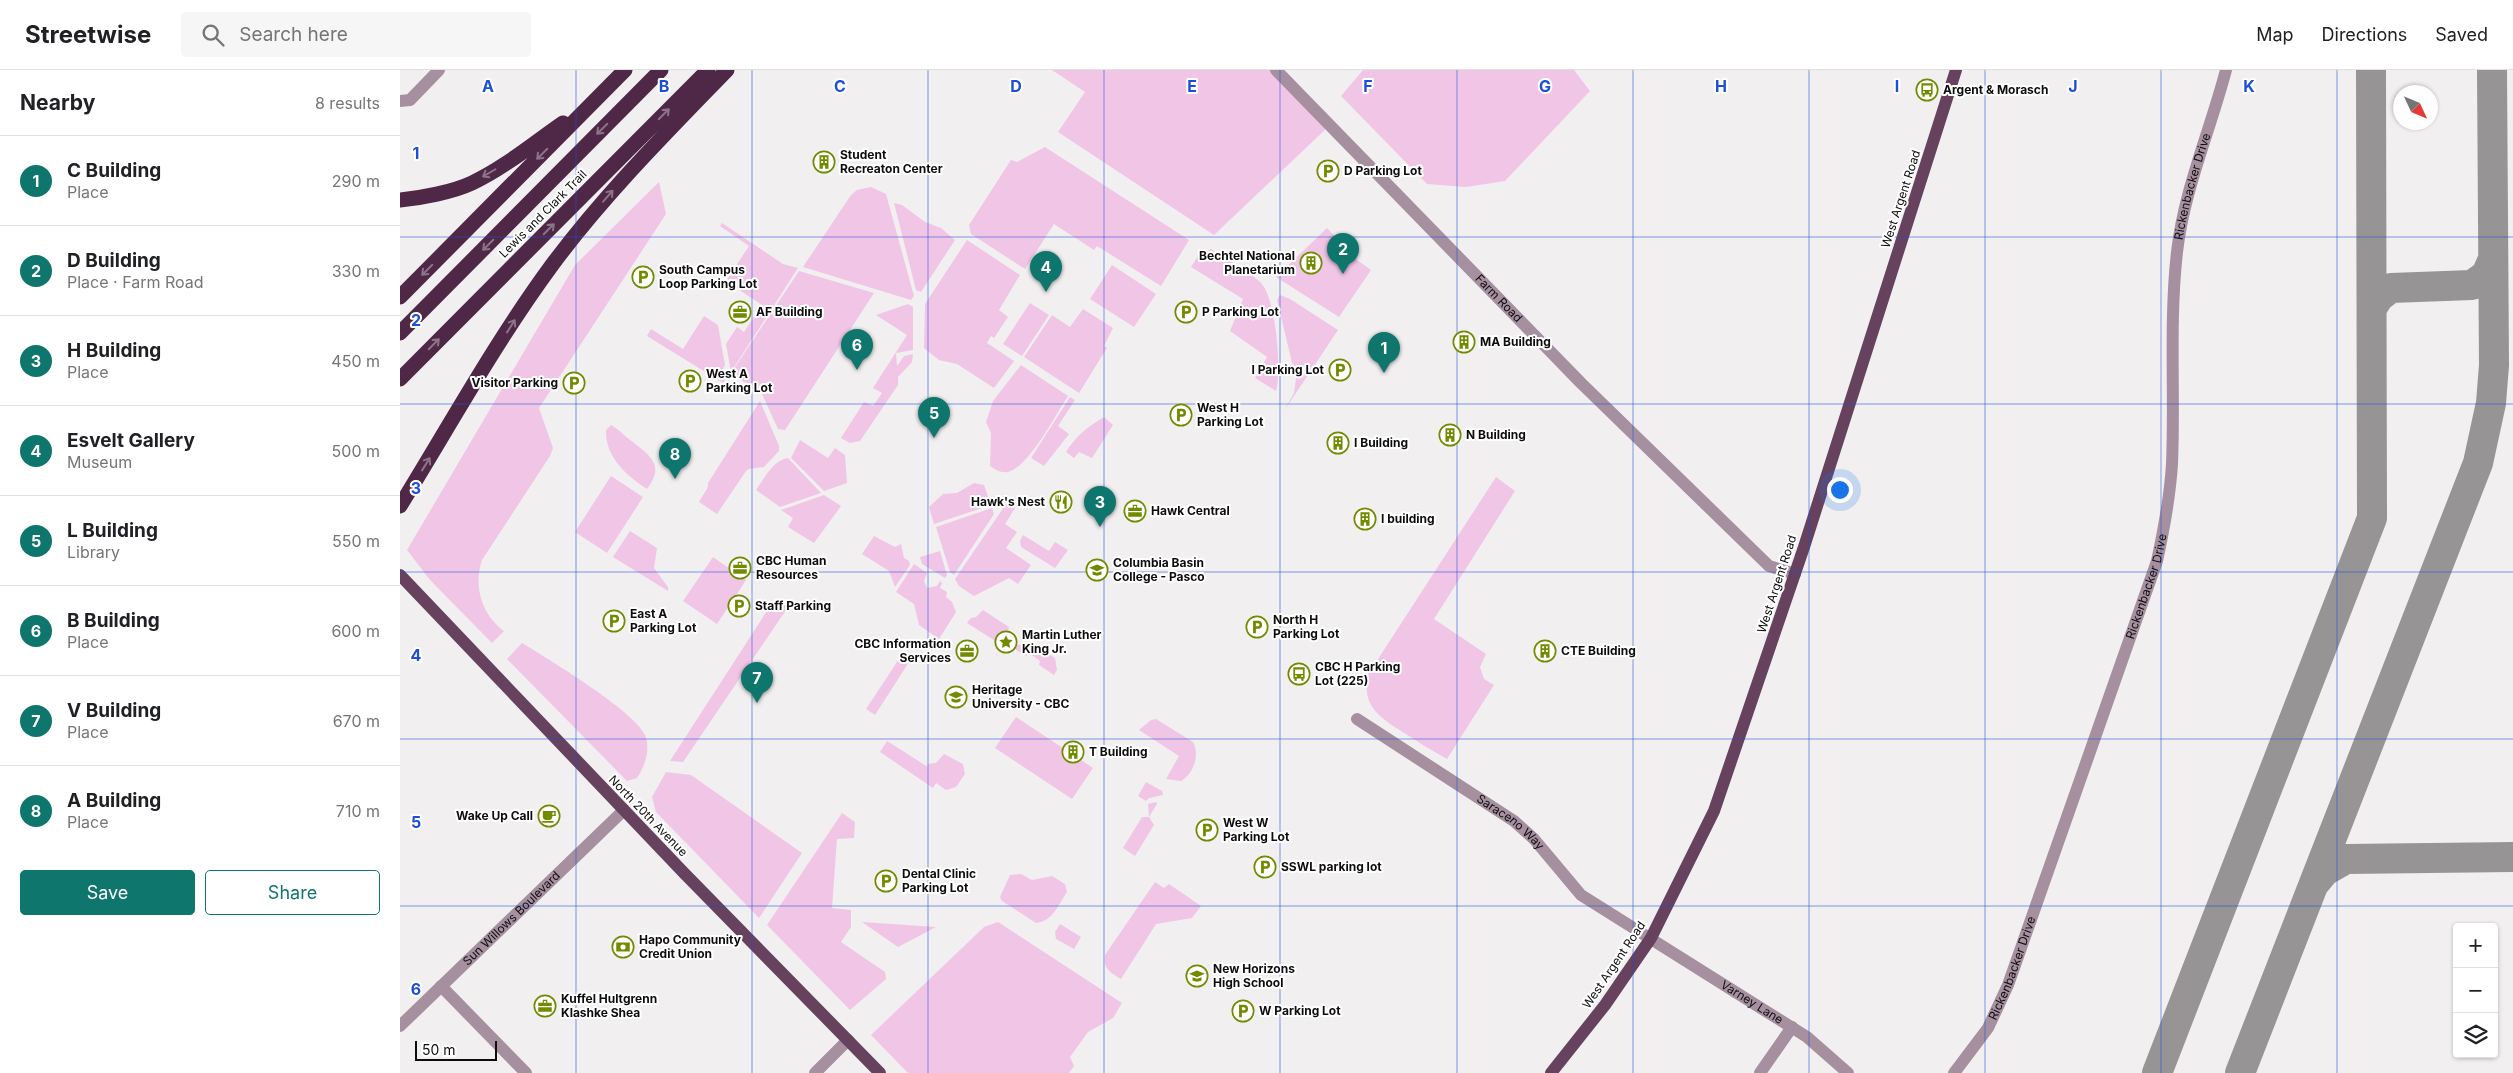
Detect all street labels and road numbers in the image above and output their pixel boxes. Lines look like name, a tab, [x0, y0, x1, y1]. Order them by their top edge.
street label: Rickenbacker Drive	[2171, 131, 2213, 241]
street label: West Argent Road	[1878, 148, 1923, 250]
street label: Lewis and Clark Trail	[496, 167, 590, 261]
street label: Farm Road	[1472, 271, 1526, 325]
street label: Rickenbacker Drive	[2122, 532, 2169, 641]
street label: West Argent Road	[1754, 533, 1799, 635]
street label: North 20th Avenue	[606, 772, 691, 859]
street label: Saraceno Way	[1474, 791, 1548, 853]
street label: Sun Willows Boulevard	[459, 868, 563, 968]
street label: Rickenbacker Drive	[1985, 914, 2039, 1022]
street label: West Argent Road	[1579, 918, 1648, 1011]
street label: Varney Lane	[1718, 977, 1786, 1027]

